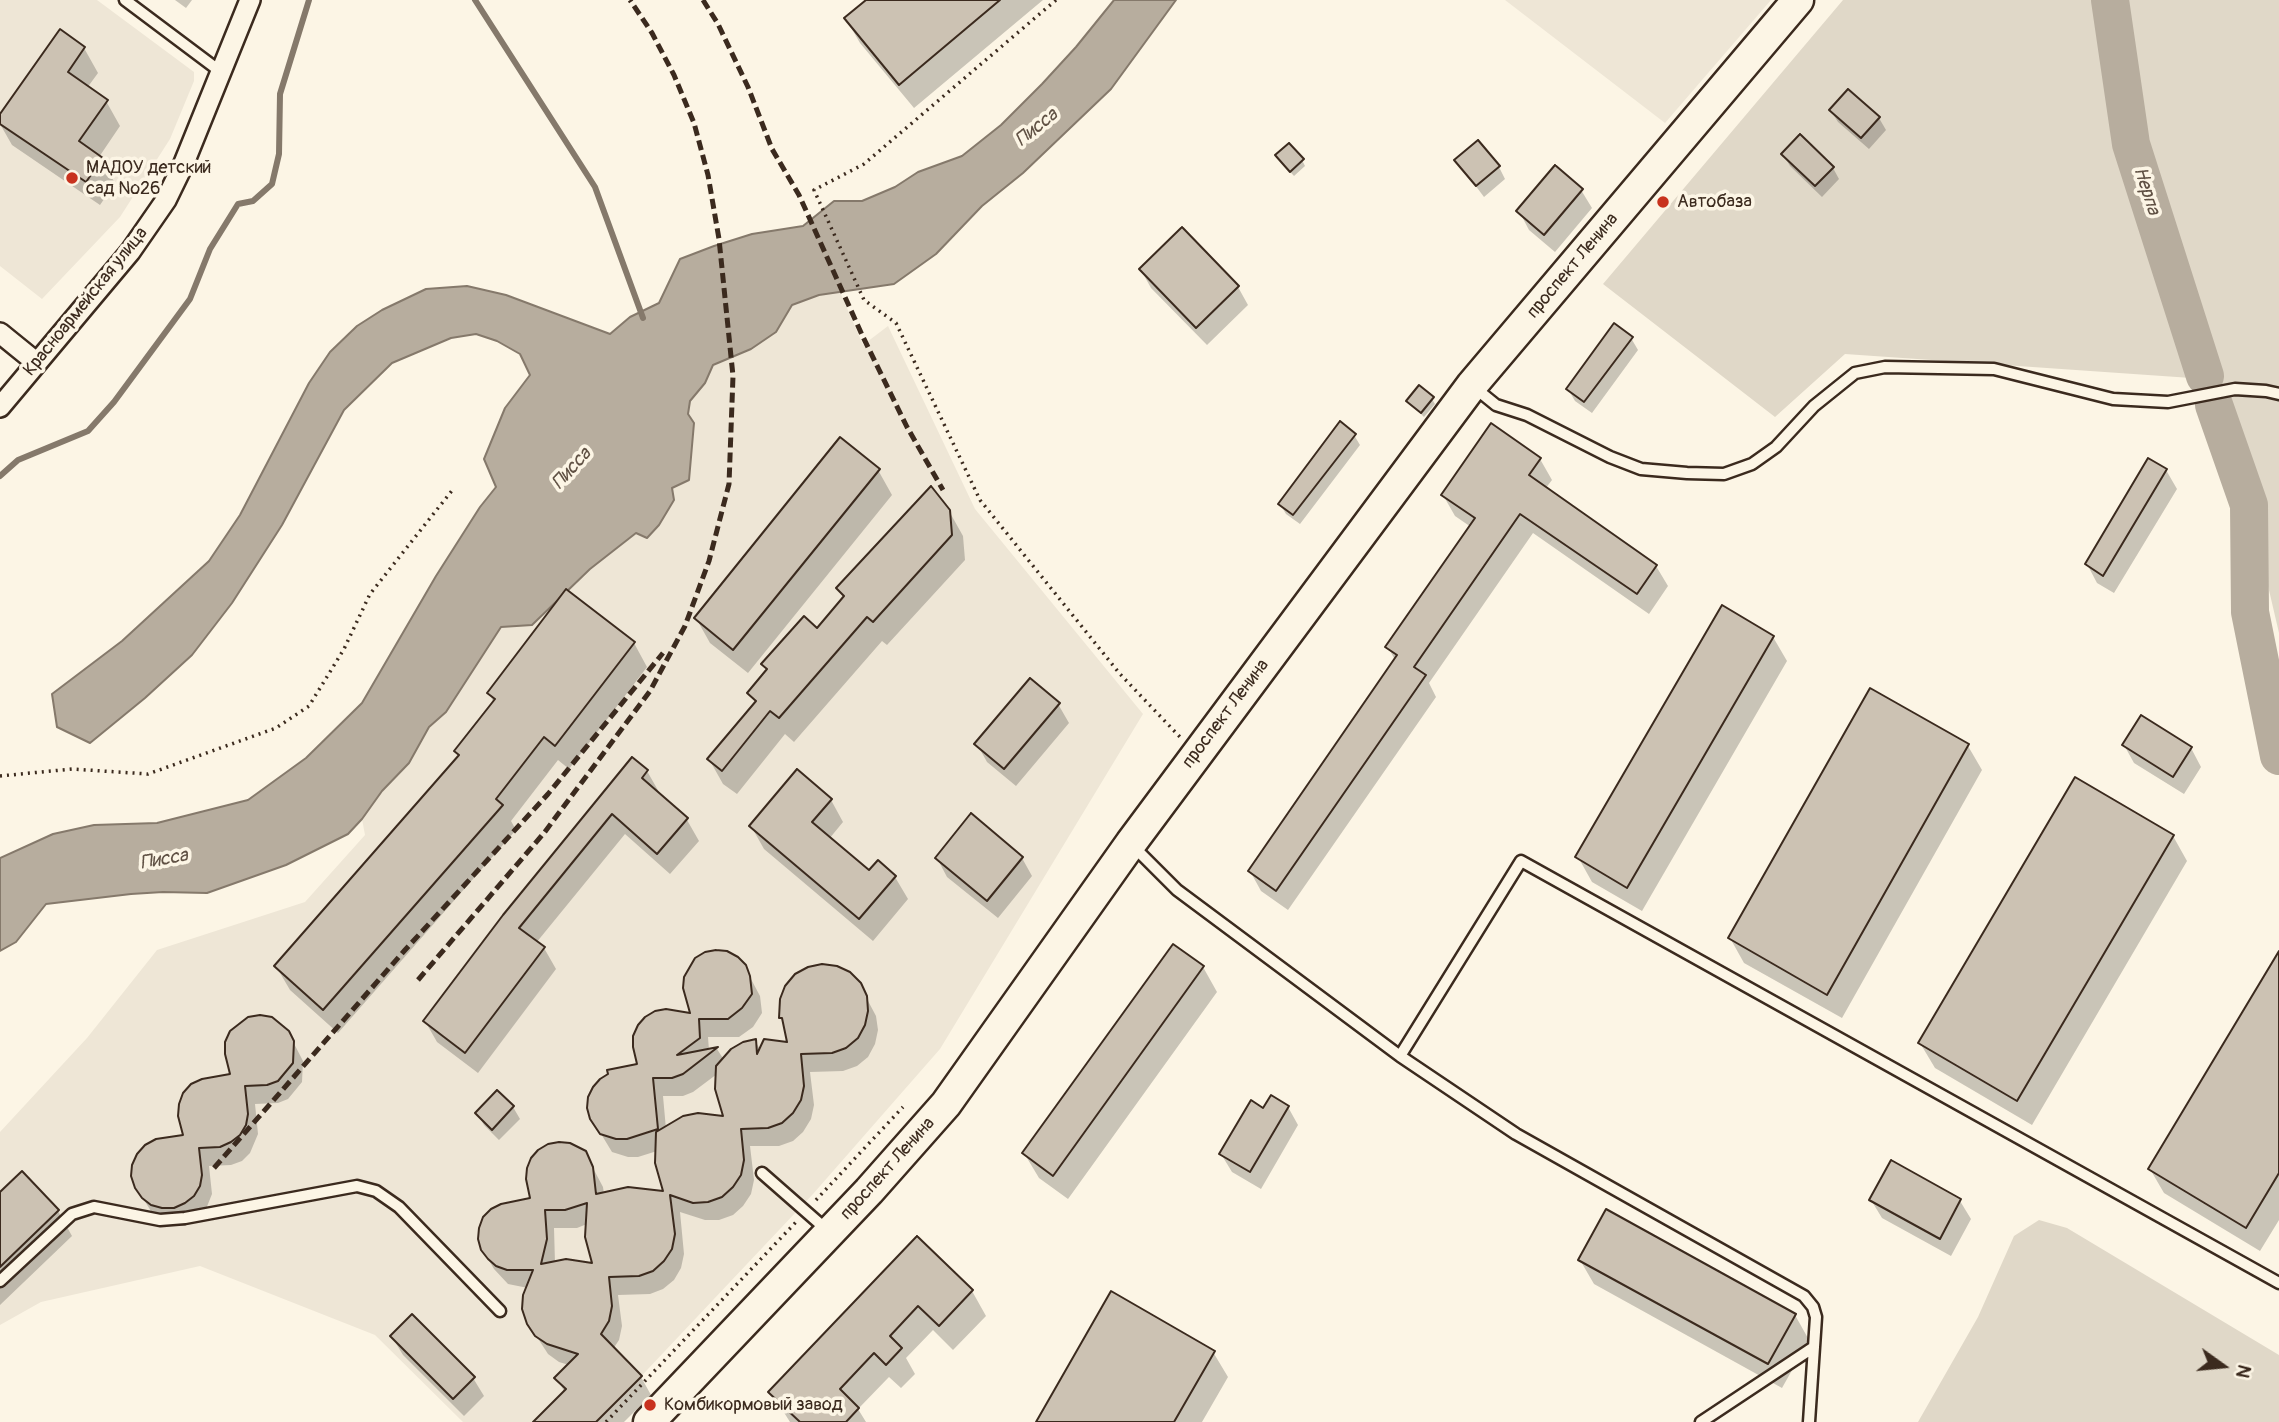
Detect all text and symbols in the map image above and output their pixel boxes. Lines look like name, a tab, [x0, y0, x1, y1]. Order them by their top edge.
water label: Писса	[1011, 104, 1063, 152]
place label: МАДОУ детский сад №26	[86, 157, 211, 200]
water label: Нерпа	[2128, 164, 2164, 218]
marker: МАДОУ детский сад №26	[64, 170, 80, 186]
place label: Автобаза	[1677, 191, 1752, 213]
marker: Автобаза	[1655, 194, 1671, 210]
street label: проспект Ленина	[1523, 209, 1623, 323]
street label: Красноармейская улица	[19, 223, 153, 381]
water label: Писса	[547, 444, 597, 494]
street label: проспект Ленина	[1178, 655, 1274, 773]
water label: Писса	[138, 845, 190, 875]
street label: проспект Ленина	[836, 1113, 940, 1225]
north arrow	[2188, 1331, 2258, 1401]
text: N	[2230, 1362, 2257, 1381]
place label: Комбикормовый завод	[664, 1394, 843, 1416]
marker: Комбикормовый завод	[642, 1397, 658, 1413]

